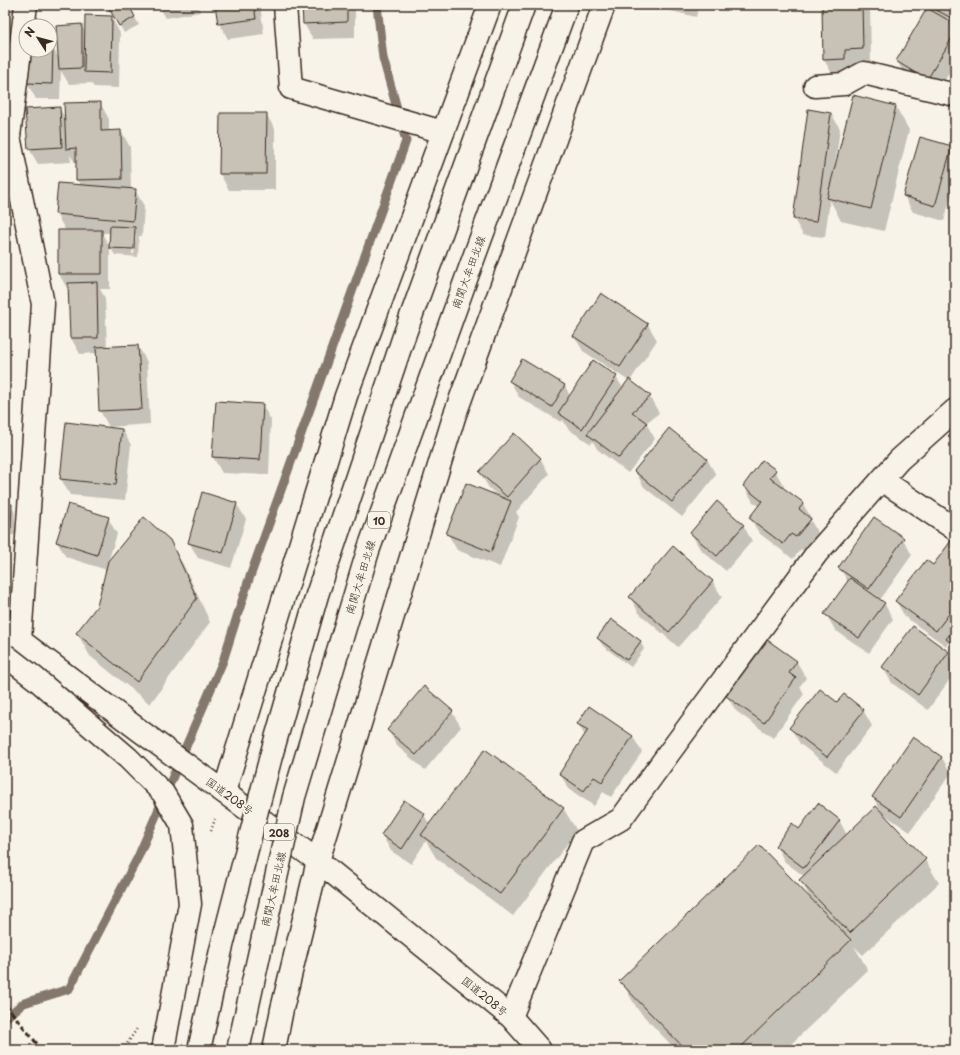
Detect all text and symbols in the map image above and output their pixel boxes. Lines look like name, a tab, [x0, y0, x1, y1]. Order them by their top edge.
north arrow	[18, 18, 58, 58]
text: N	[20, 23, 39, 40]
street label: 南関大牟田北線	[447, 233, 489, 311]
road number: 10	[368, 512, 390, 528]
street label: 南関大牟田北線	[341, 538, 379, 616]
street label: 国道208号	[202, 773, 258, 819]
road number: 208	[264, 824, 294, 840]
street label: 南関大牟田北線	[256, 850, 290, 928]
street label: 国道208号	[458, 972, 512, 1020]

